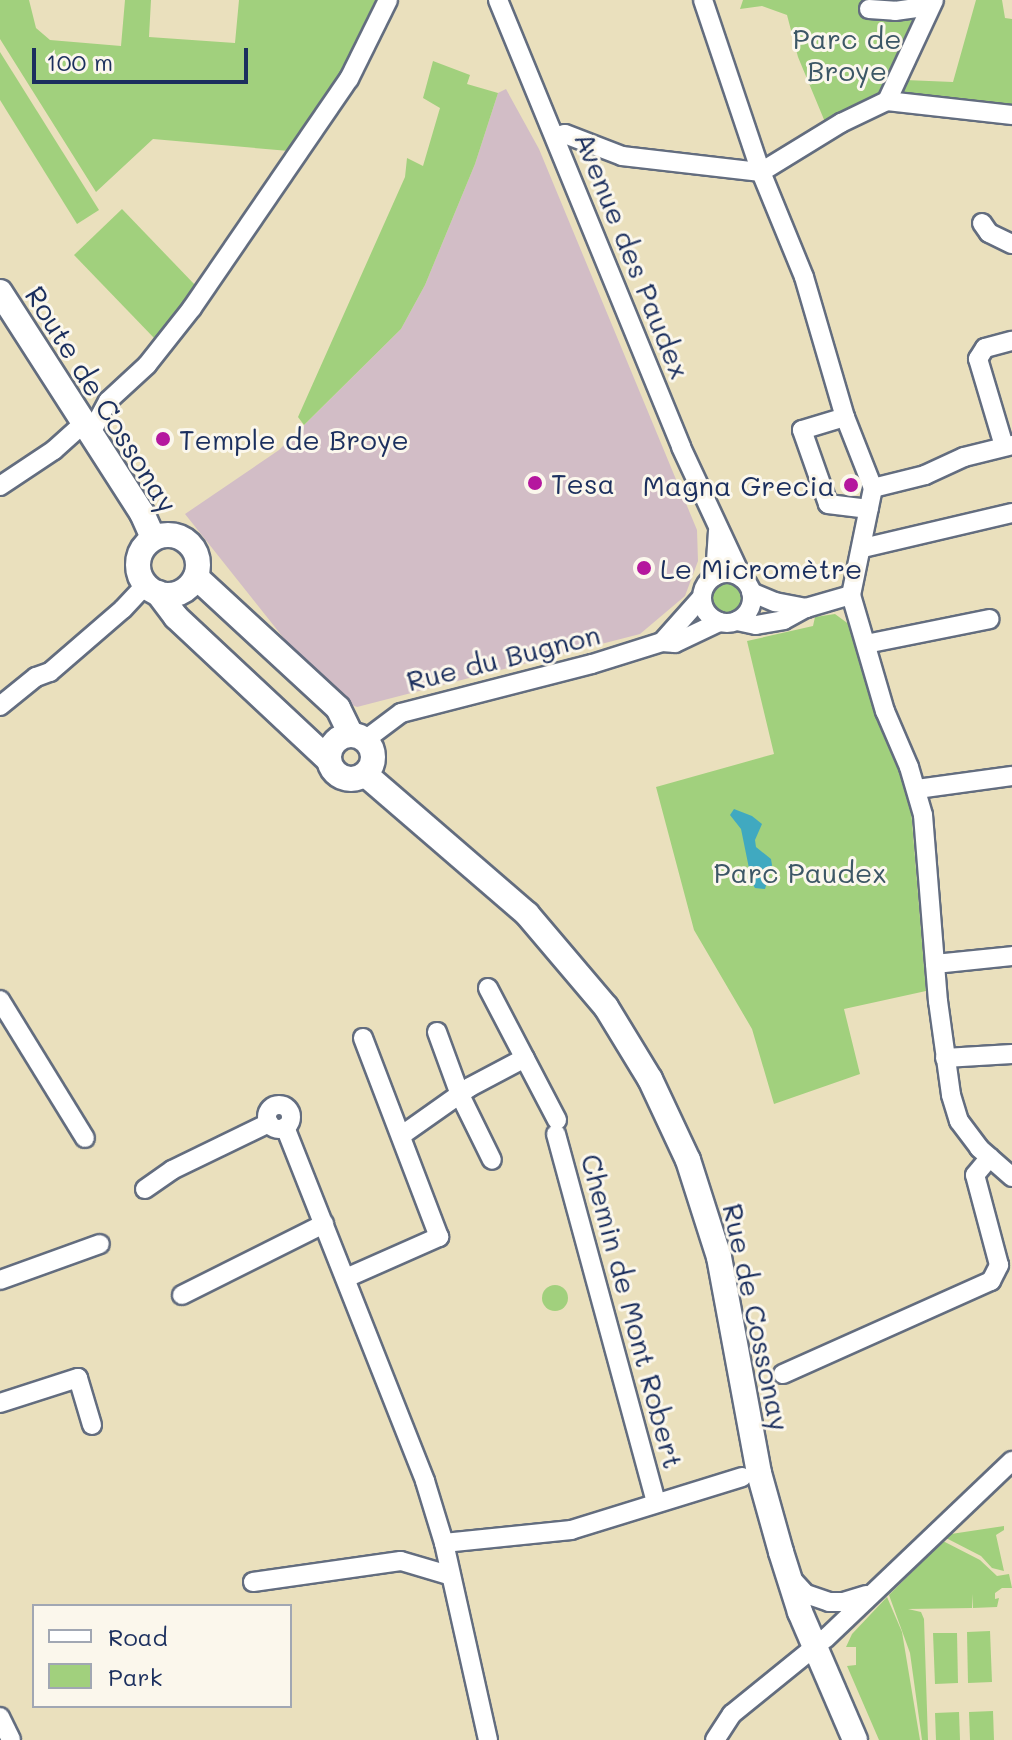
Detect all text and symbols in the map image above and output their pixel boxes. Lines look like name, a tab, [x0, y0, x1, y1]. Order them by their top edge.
park label: Parc de Broye	[792, 21, 902, 87]
scale bar	[36, 32, 252, 82]
text: 100 m	[46, 46, 113, 77]
street label: Avenue des Paudex	[568, 127, 698, 383]
street label: Route de Cossonay	[19, 280, 185, 518]
place label: Temple de Broye	[179, 422, 409, 456]
marker: Temple de Broye	[154, 430, 172, 448]
place label: Tesa	[551, 466, 615, 500]
place label: Magna Grecia	[642, 468, 835, 502]
marker: Tesa	[526, 474, 544, 492]
marker: Magna Grecia	[842, 476, 860, 494]
place label: Le Micromètre	[660, 551, 862, 585]
marker: Le Micromètre	[635, 559, 653, 577]
street label: Rue du Bugnon	[403, 617, 603, 697]
park label: Parc Paudex	[713, 855, 887, 889]
street label: Chemin de Mont Robert	[575, 1150, 691, 1472]
street label: Rue de Cossonay	[716, 1200, 798, 1434]
legend	[32, 1604, 292, 1708]
text: Road	[108, 1621, 168, 1652]
text: Park	[108, 1661, 162, 1692]

